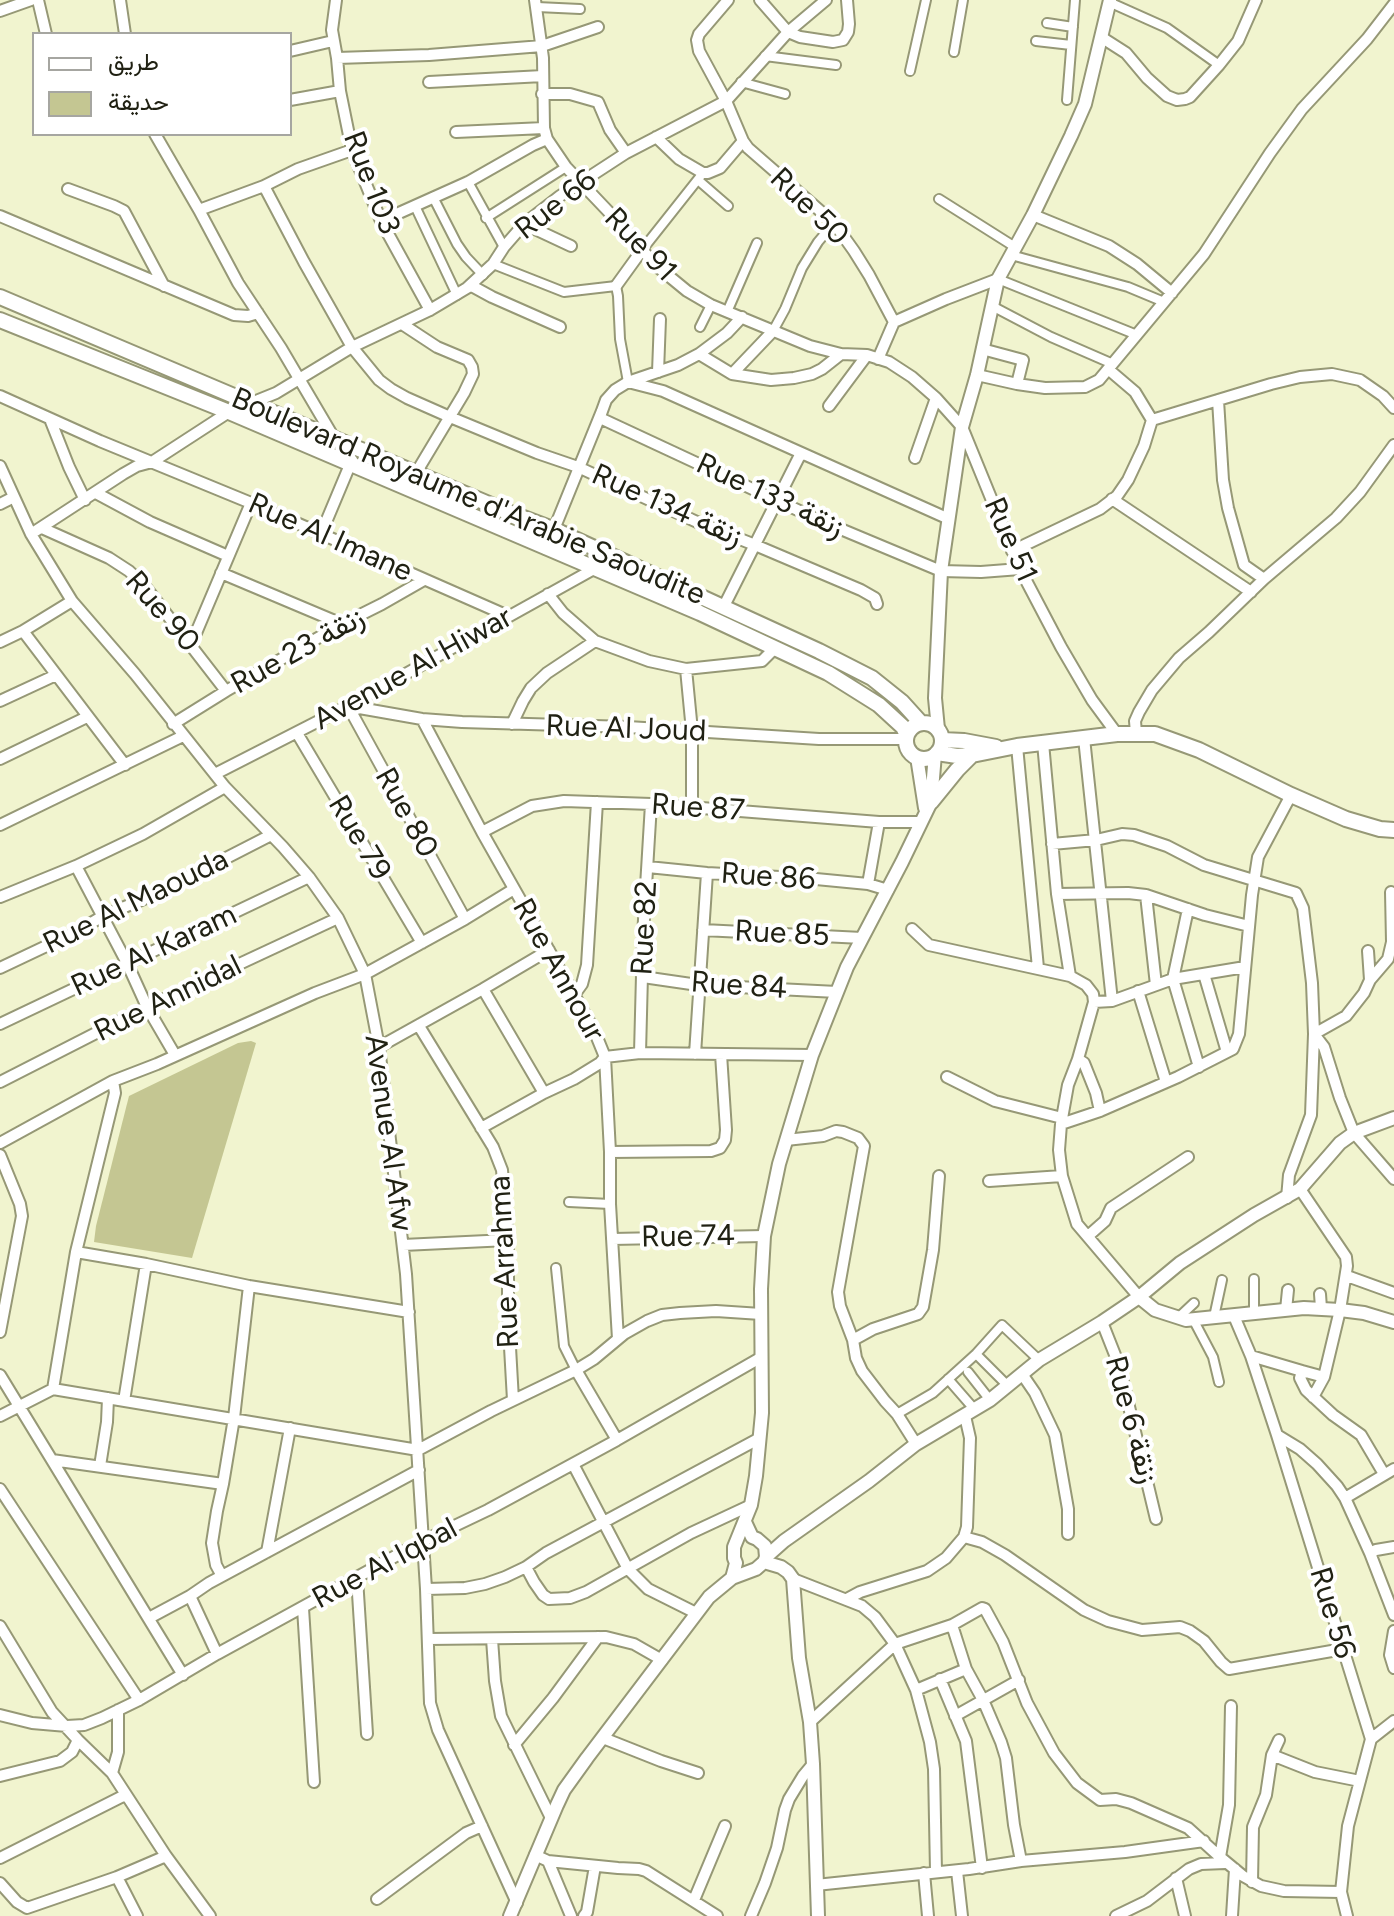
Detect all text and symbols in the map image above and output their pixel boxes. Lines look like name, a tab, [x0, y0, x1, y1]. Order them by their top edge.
legend	[32, 32, 292, 136]
text: طريق	[108, 47, 159, 76]
text: حديقة	[108, 87, 169, 116]
street label: Rue 103	[335, 126, 407, 240]
street label: Rue 50	[762, 161, 856, 253]
street label: Rue 66	[508, 162, 604, 248]
street label: Rue 91	[596, 201, 684, 289]
street label: Boulevard Royaume d'Arabie Saoudite	[226, 381, 710, 613]
street label: Rue 133 زنقة	[690, 446, 850, 546]
street label: Rue 134 زنقة	[586, 457, 748, 555]
street label: Rue Al Imane	[242, 486, 418, 590]
street label: Rue 51	[975, 492, 1045, 588]
street label: Rue 90	[117, 564, 207, 660]
street label: Rue 23 زنقة	[225, 600, 371, 702]
street label: Avenue Al Hiwar	[308, 600, 518, 738]
street label: Rue Al Joud	[545, 708, 707, 750]
street label: Rue 80	[367, 762, 445, 864]
street label: Rue 87	[650, 787, 746, 829]
street label: Rue 79	[320, 789, 398, 887]
street label: Rue Al Maouda	[38, 842, 234, 962]
street label: Rue 86	[720, 856, 816, 898]
street label: Rue 82	[625, 880, 665, 976]
street label: Rue Annour	[504, 892, 612, 1048]
street label: Rue Al Karam	[66, 897, 242, 1005]
street label: Rue 85	[734, 914, 830, 954]
street label: Rue Annidal	[88, 948, 248, 1050]
street label: Rue 84	[690, 965, 788, 1007]
street label: Avenue Al Afw	[356, 1032, 420, 1234]
street label: Rue Arrahma	[483, 1175, 527, 1349]
street label: Rue 74	[641, 1218, 735, 1256]
street label: Rue 6 زنقة	[1097, 1352, 1165, 1488]
street label: Rue Al Iqbal	[307, 1511, 463, 1617]
street label: Rue 56	[1301, 1563, 1363, 1663]

